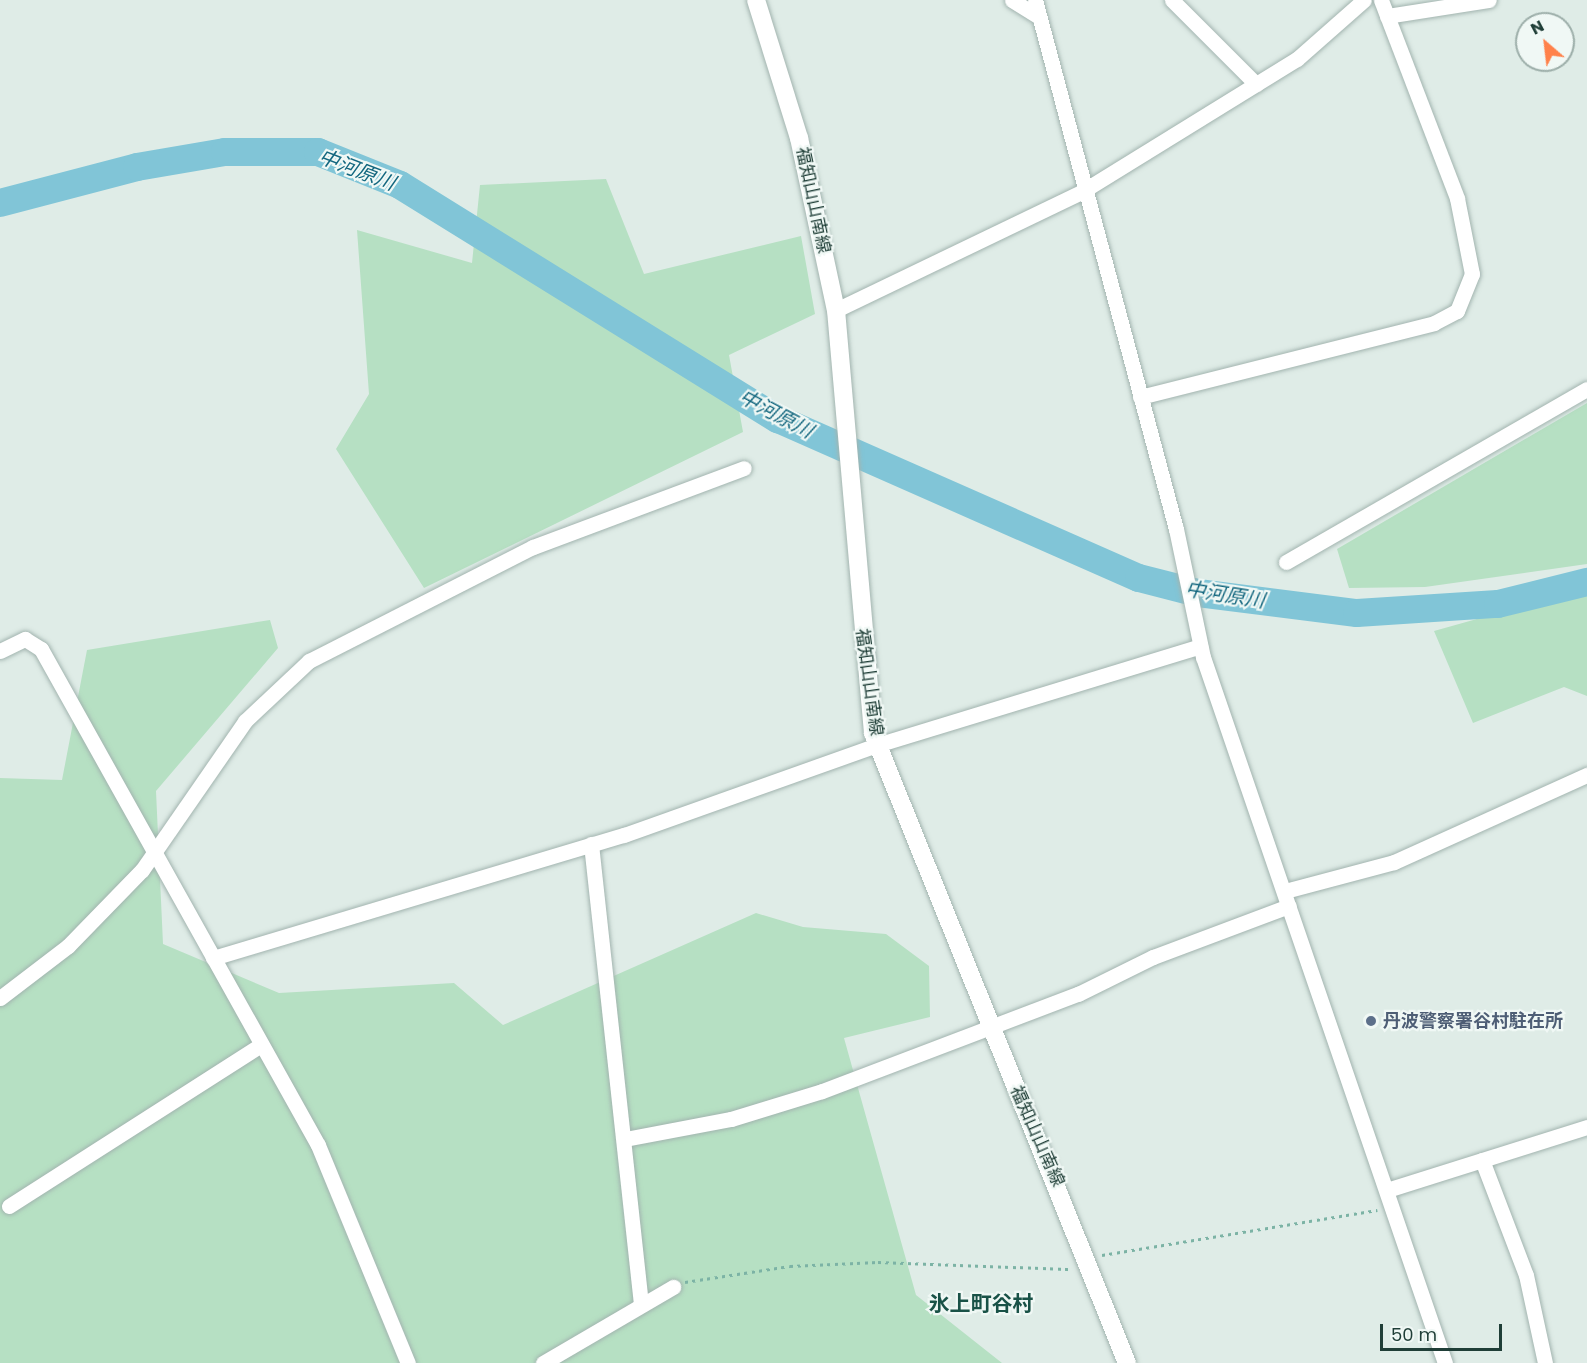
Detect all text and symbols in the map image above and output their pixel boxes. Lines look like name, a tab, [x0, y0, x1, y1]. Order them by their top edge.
north arrow	[1515, 12, 1575, 72]
text: N	[1527, 14, 1548, 40]
water label: 中河原川	[315, 144, 399, 196]
street label: 福知山山南線	[791, 145, 835, 255]
water label: 中河原川	[735, 385, 817, 443]
water label: 中河原川	[1184, 577, 1266, 613]
street label: 福知山山南線	[851, 627, 887, 737]
place label: 丹波警察署谷村駐在所	[1383, 1010, 1563, 1032]
marker: 丹波警察署谷村駐在所	[1364, 1014, 1378, 1028]
street label: 福知山山南線	[1005, 1082, 1069, 1190]
district label: 氷上町谷村	[929, 1291, 1033, 1317]
scale bar	[1383, 1312, 1504, 1350]
text: 50 m	[1391, 1322, 1437, 1347]

